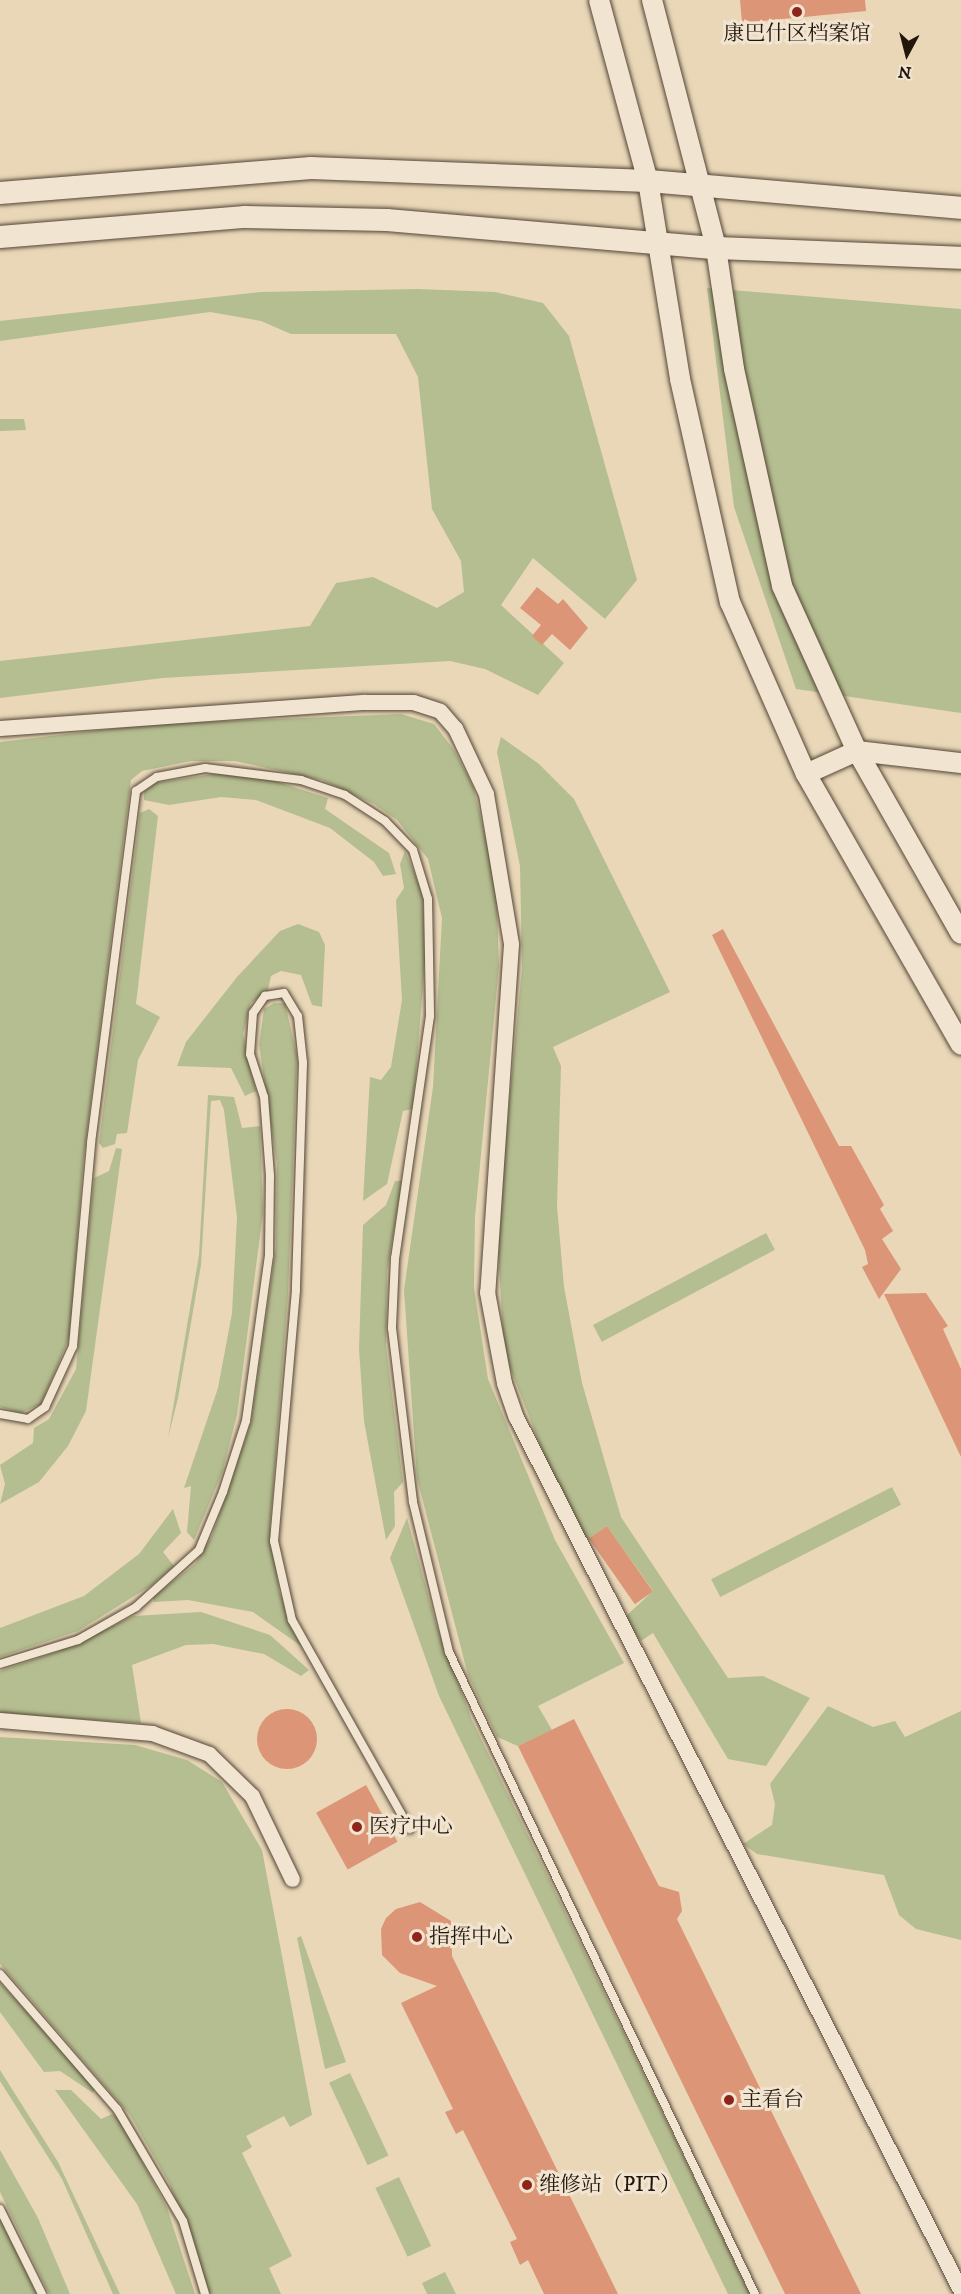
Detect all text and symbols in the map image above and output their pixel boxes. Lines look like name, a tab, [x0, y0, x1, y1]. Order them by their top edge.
marker: 康巴什区档案馆	[790, 5, 804, 19]
place label: 康巴什区档案馆	[724, 21, 870, 47]
north arrow	[877, 24, 937, 84]
text: N	[897, 61, 913, 83]
place label: 医疗中心	[369, 1814, 453, 1840]
marker: 医疗中心	[350, 1820, 364, 1834]
place label: 指挥中心	[429, 1924, 513, 1950]
marker: 指挥中心	[410, 1930, 424, 1944]
place label: 主看台	[741, 2087, 804, 2113]
marker: 主看台	[722, 2093, 736, 2107]
place label: 维修站（PIT）	[539, 2172, 681, 2198]
marker: 维修站（PIT）	[520, 2178, 534, 2192]

